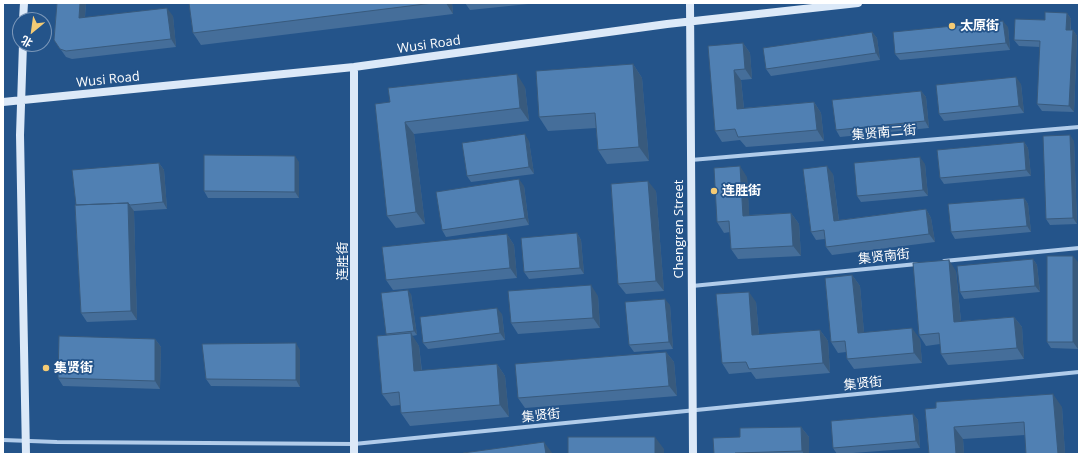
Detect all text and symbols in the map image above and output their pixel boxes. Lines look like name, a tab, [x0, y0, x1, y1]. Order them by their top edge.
north arrow	[12, 12, 52, 52]
place label: 太原街	[960, 18, 999, 34]
marker: 太原街	[947, 21, 957, 31]
text: 北	[18, 33, 35, 51]
street label: Wusi Road	[396, 33, 462, 57]
street label: Wusi Road	[75, 69, 141, 91]
street label: 集贤南二街	[851, 122, 917, 144]
street label: Chengren Street	[671, 180, 687, 278]
place label: 连胜街	[722, 183, 761, 199]
marker: 连胜街	[709, 186, 719, 196]
street label: 连胜街	[335, 242, 351, 280]
street label: 集贤南街	[857, 247, 911, 267]
place label: 集贤街	[54, 360, 93, 376]
marker: 集贤街	[41, 363, 51, 373]
street label: 集贤街	[843, 374, 883, 394]
street label: 集贤街	[521, 406, 561, 426]

